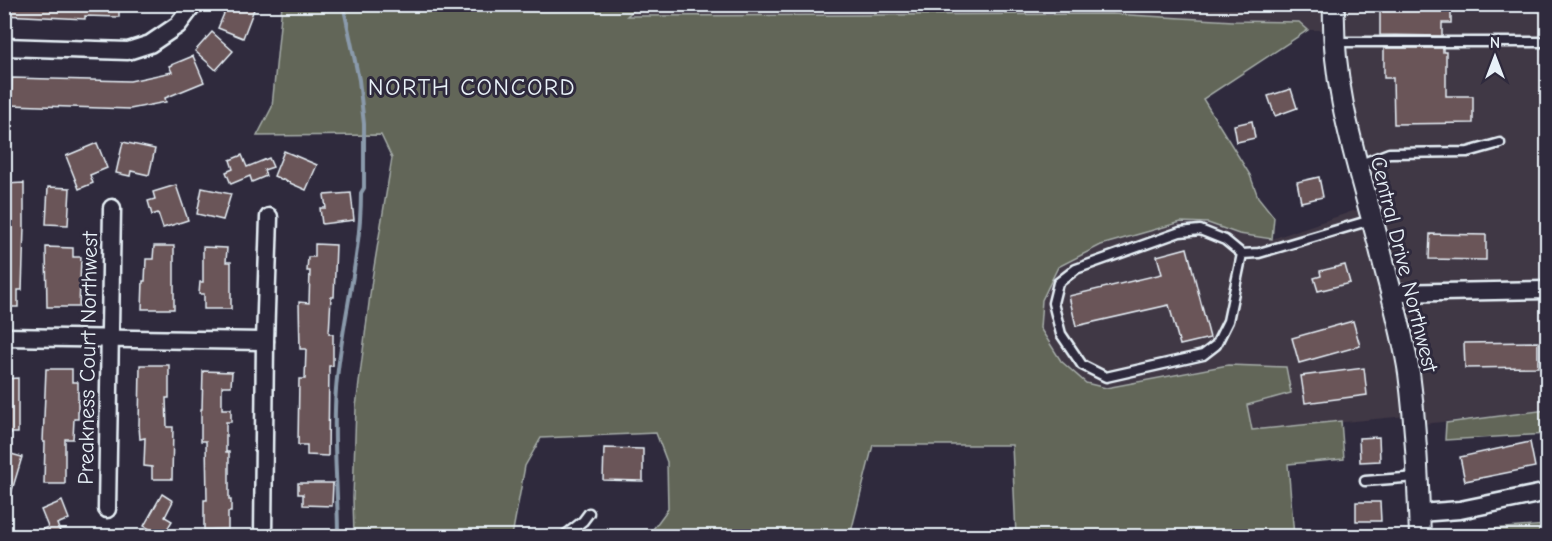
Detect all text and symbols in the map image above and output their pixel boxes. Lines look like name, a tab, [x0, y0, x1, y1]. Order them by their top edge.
north arrow	[1465, 27, 1525, 87]
text: N	[1490, 34, 1500, 52]
district label: NORTH CONCORD	[368, 73, 576, 101]
street label: Central Drive Northwest	[1365, 154, 1444, 376]
street label: Preakness Court Northwest	[73, 230, 103, 485]

